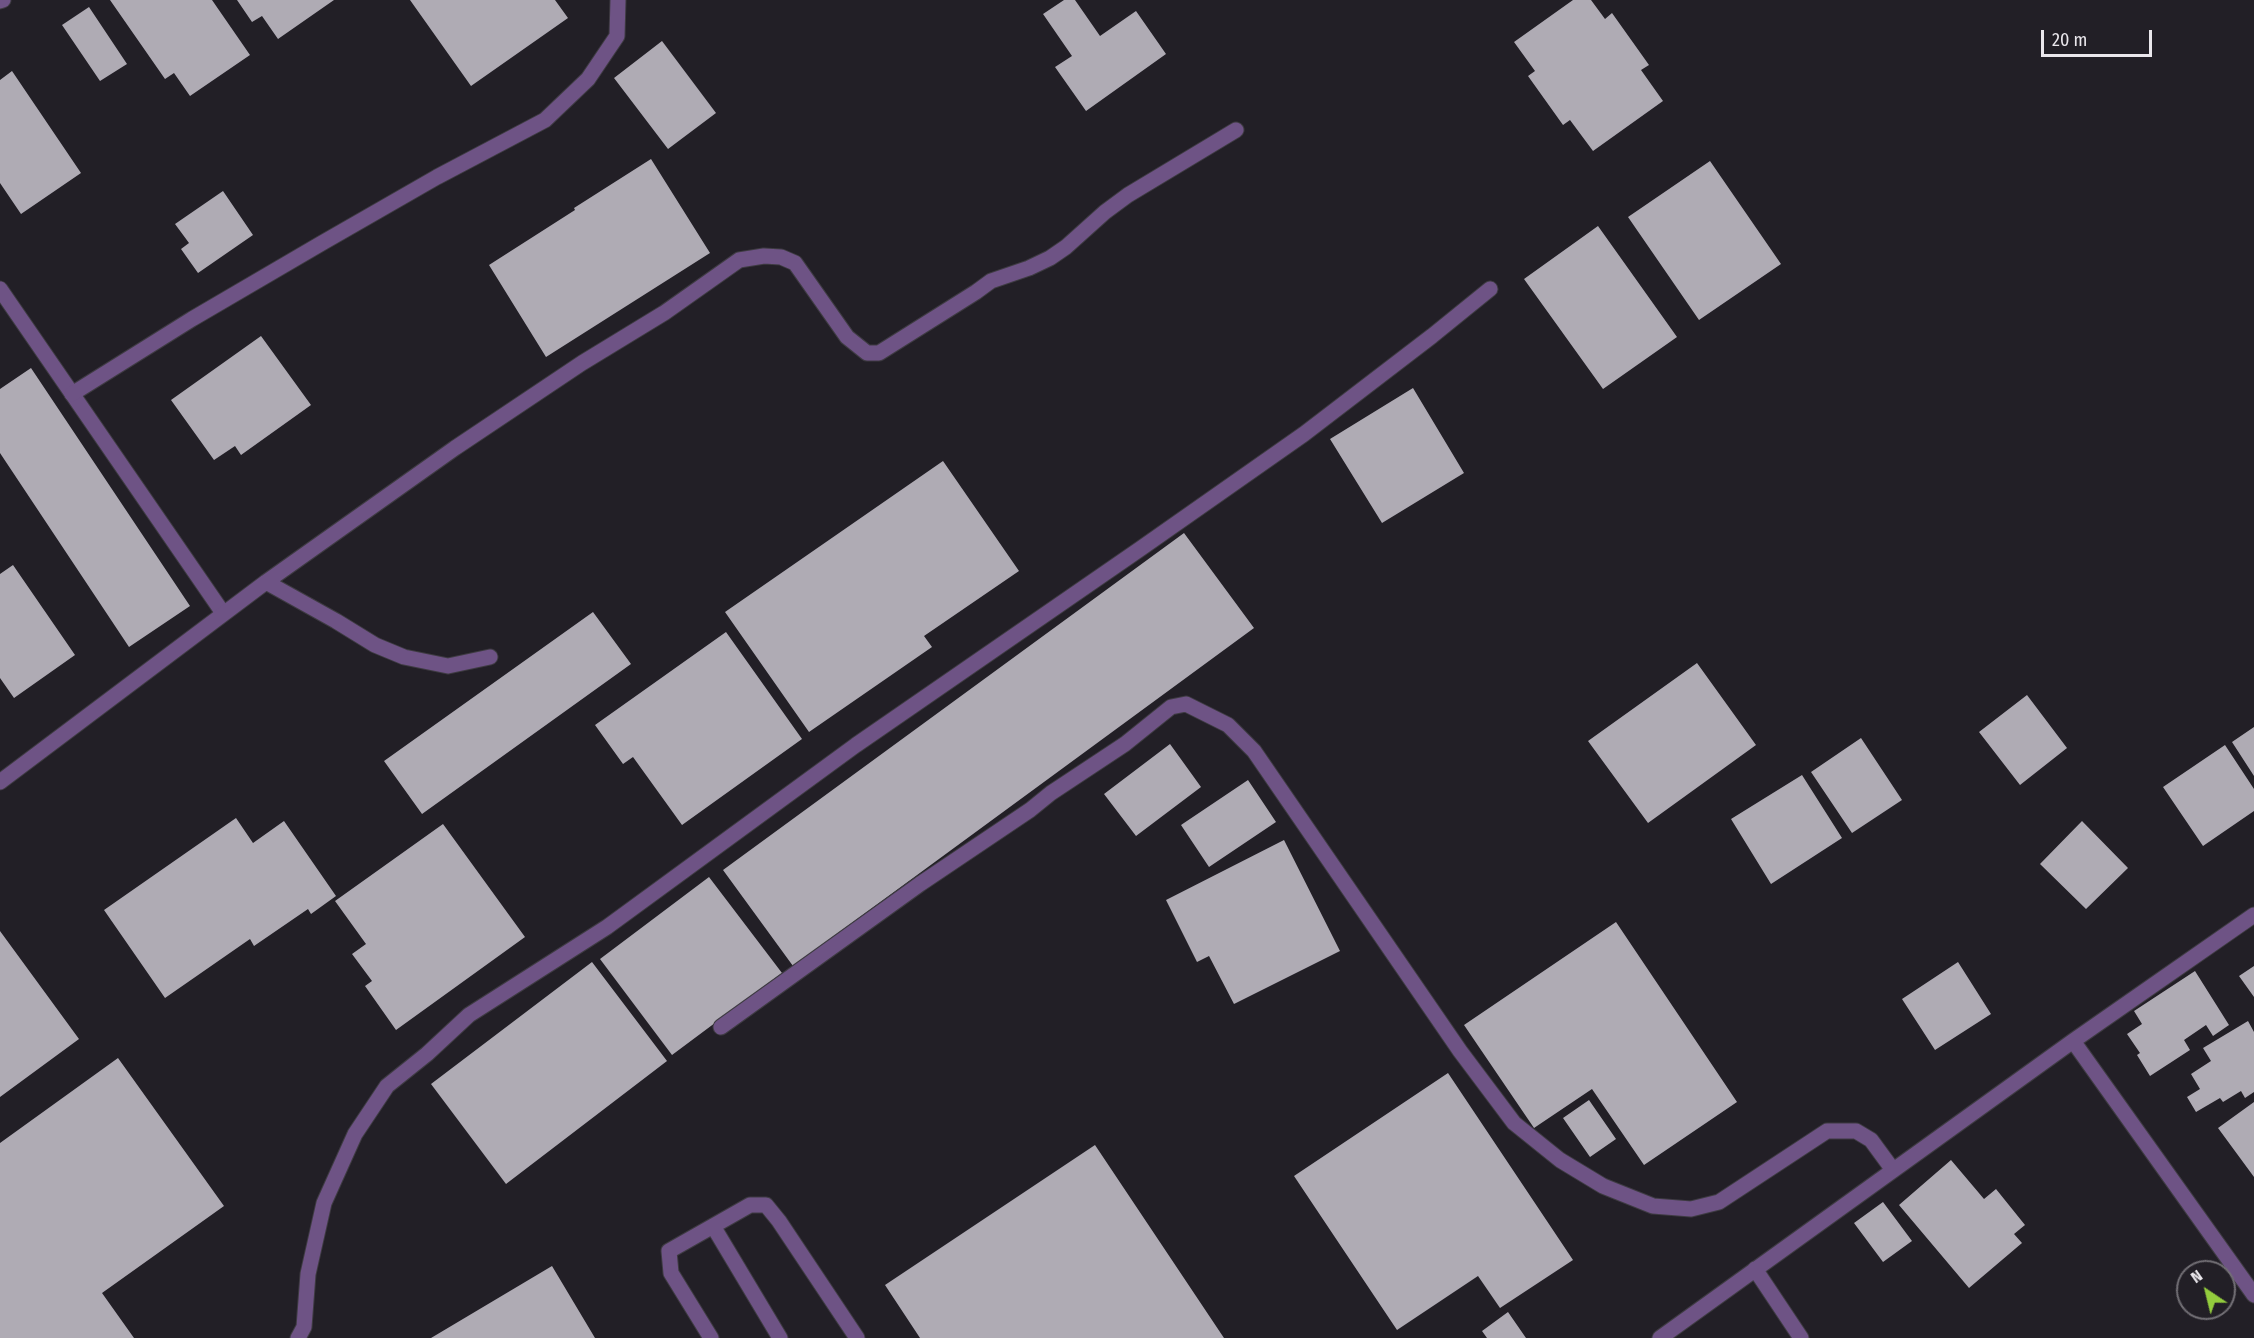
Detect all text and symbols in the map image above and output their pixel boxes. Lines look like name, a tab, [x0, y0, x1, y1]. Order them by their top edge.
scale bar	[2044, 18, 2155, 56]
text: 20 m	[2052, 29, 2087, 51]
north arrow	[2176, 1260, 2236, 1320]
text: N	[2187, 1266, 2206, 1287]

